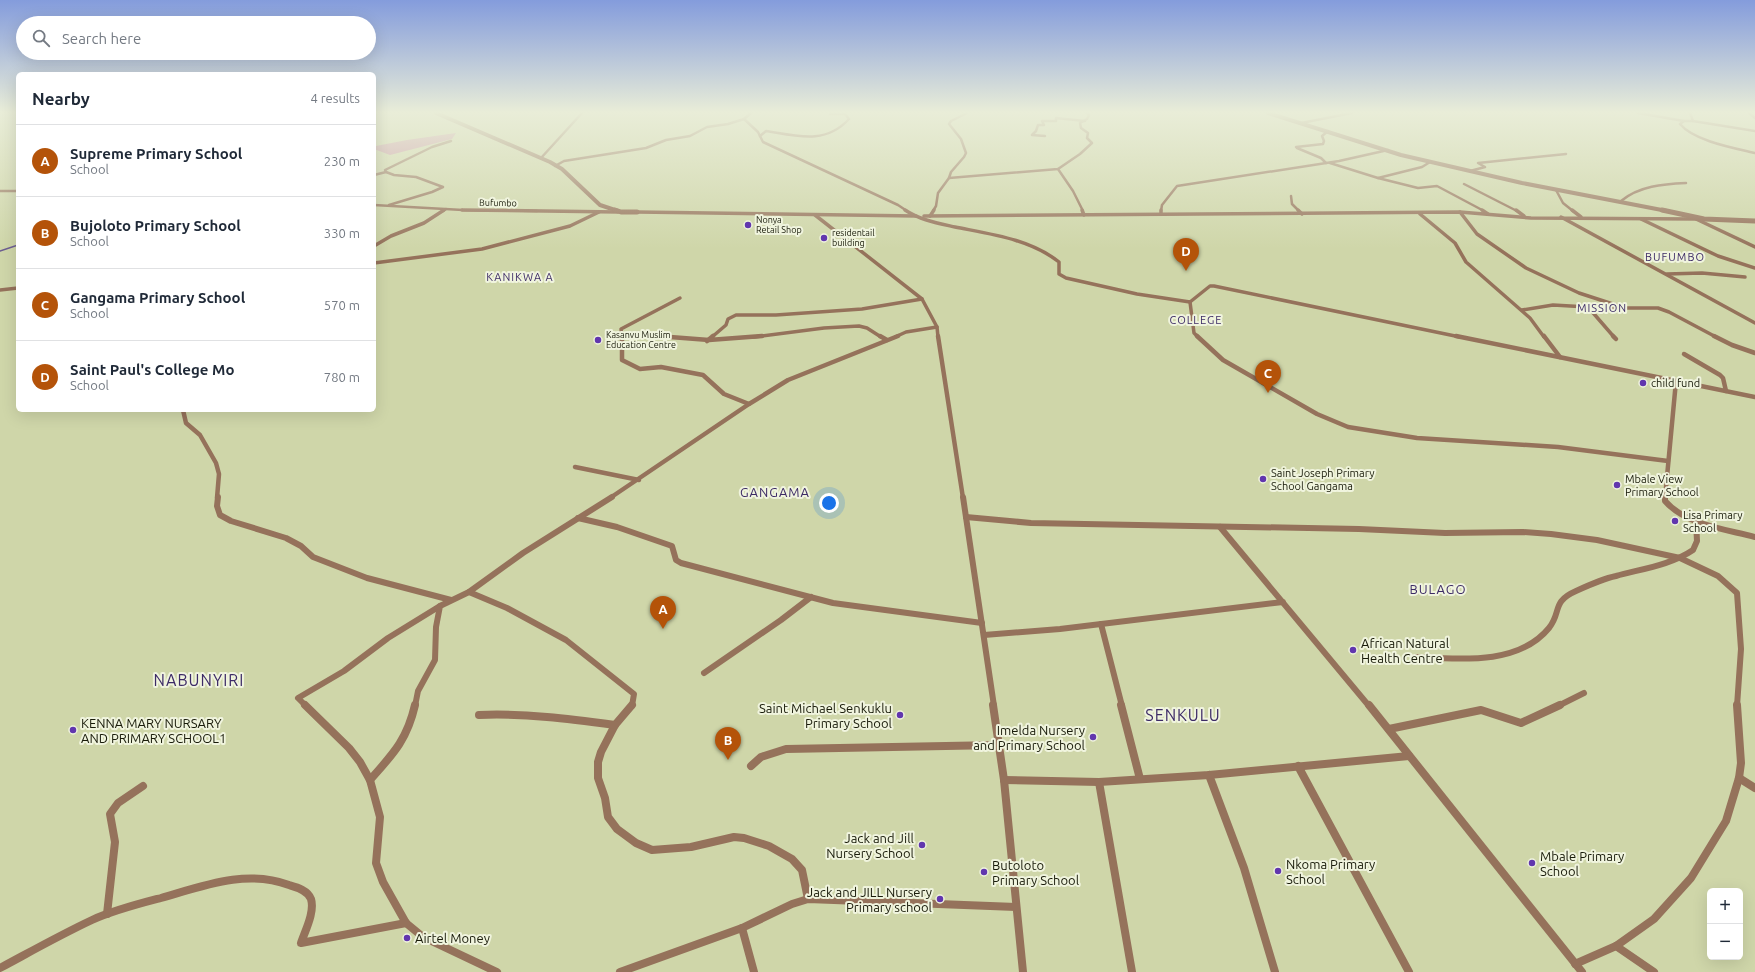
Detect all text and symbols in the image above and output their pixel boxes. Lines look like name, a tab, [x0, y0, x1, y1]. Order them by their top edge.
search box	[16, 16, 376, 60]
icon: search	[30, 27, 52, 49]
text: Search here	[62, 30, 141, 47]
text: Nearby	[32, 89, 90, 108]
text: 4 results	[310, 91, 360, 105]
text: Supreme Primary School	[70, 145, 242, 162]
text: A	[40, 154, 50, 168]
text: 230 m	[324, 154, 360, 168]
text: School	[70, 162, 109, 176]
street label: Bufumbo	[479, 198, 517, 208]
place label: Nonya Retail Shop	[756, 215, 802, 235]
text: Bujoloto Primary School	[70, 217, 241, 234]
marker: Nonya Retail Shop	[743, 220, 753, 230]
text: B	[41, 226, 49, 240]
text: 330 m	[324, 226, 360, 240]
place label: residentail building	[832, 228, 875, 248]
marker: residentail building	[819, 233, 829, 243]
text: School	[70, 234, 109, 248]
pin: D	[1173, 238, 1199, 271]
district label: BUFUMBO	[1645, 251, 1705, 263]
district label: KANIKWA A	[486, 271, 554, 283]
text: Gangama Primary School	[70, 289, 245, 306]
text: C	[41, 298, 49, 312]
text: 570 m	[324, 298, 360, 312]
district label: MISSION	[1577, 302, 1627, 314]
text: School	[70, 306, 109, 320]
district label: COLLEGE	[1170, 314, 1222, 326]
place label: Kasanvu Muslim Education Centre	[606, 330, 676, 350]
marker: Kasanvu Muslim Education Centre	[593, 335, 603, 345]
pin: C	[1255, 360, 1281, 393]
text: Saint Paul's College Mo	[70, 361, 234, 378]
text: D	[40, 370, 50, 384]
text: 780 m	[324, 370, 360, 384]
place label: child fund	[1651, 377, 1700, 389]
text: School	[70, 378, 109, 392]
marker: child fund	[1638, 378, 1648, 388]
place label: Saint Joseph Primary School Gangama	[1271, 467, 1375, 492]
place label: Mbale View Primary School	[1625, 473, 1699, 498]
marker: Saint Joseph Primary School Gangama	[1258, 474, 1268, 484]
marker: Mbale View Primary School	[1612, 480, 1622, 490]
district label: GANGAMA	[740, 485, 810, 499]
your location	[819, 493, 839, 513]
place label: Lisa Primary School	[1683, 509, 1743, 534]
marker: Lisa Primary School	[1670, 516, 1680, 526]
district label: BULAGO	[1409, 582, 1467, 596]
pin: A	[650, 596, 676, 629]
place label: African Natural Health Centre	[1361, 636, 1450, 665]
marker: African Natural Health Centre	[1348, 645, 1358, 655]
district label: NABUNYIRI	[154, 671, 244, 689]
place label: Saint Michael Senkuklu Primary School	[759, 701, 893, 730]
district label: SENKULU	[1145, 706, 1221, 724]
marker: Saint Michael Senkuklu Primary School	[895, 710, 905, 720]
place label: KENNA MARY NURSARY AND PRIMARY SCHOOL1	[81, 716, 226, 745]
place label: Imelda Nursery and Primary School	[973, 723, 1086, 752]
marker: KENNA MARY NURSARY AND PRIMARY SCHOOL1	[68, 725, 78, 735]
pin: B	[715, 727, 741, 760]
marker: Imelda Nursery and Primary School	[1088, 732, 1098, 742]
place label: Jack and Jill Nursery School	[826, 831, 915, 860]
marker: Jack and Jill Nursery School	[917, 840, 927, 850]
place label: Mbale Primary School	[1540, 849, 1624, 878]
place label: Nkoma Primary School	[1286, 857, 1375, 886]
place label: Butoloto Primary School	[992, 858, 1080, 887]
marker: Mbale Primary School	[1527, 858, 1537, 868]
marker: Nkoma Primary School	[1273, 866, 1283, 876]
marker: Butoloto Primary School	[979, 867, 989, 877]
place label: Jack and JILL Nursery Primary school	[807, 885, 933, 914]
map controls	[1707, 888, 1743, 960]
button: +	[1707, 888, 1743, 924]
marker: Jack and JILL Nursery Primary school	[935, 894, 945, 904]
button: −	[1707, 924, 1743, 960]
place label: Airtel Money	[415, 931, 490, 945]
marker: Airtel Money	[402, 933, 412, 943]

